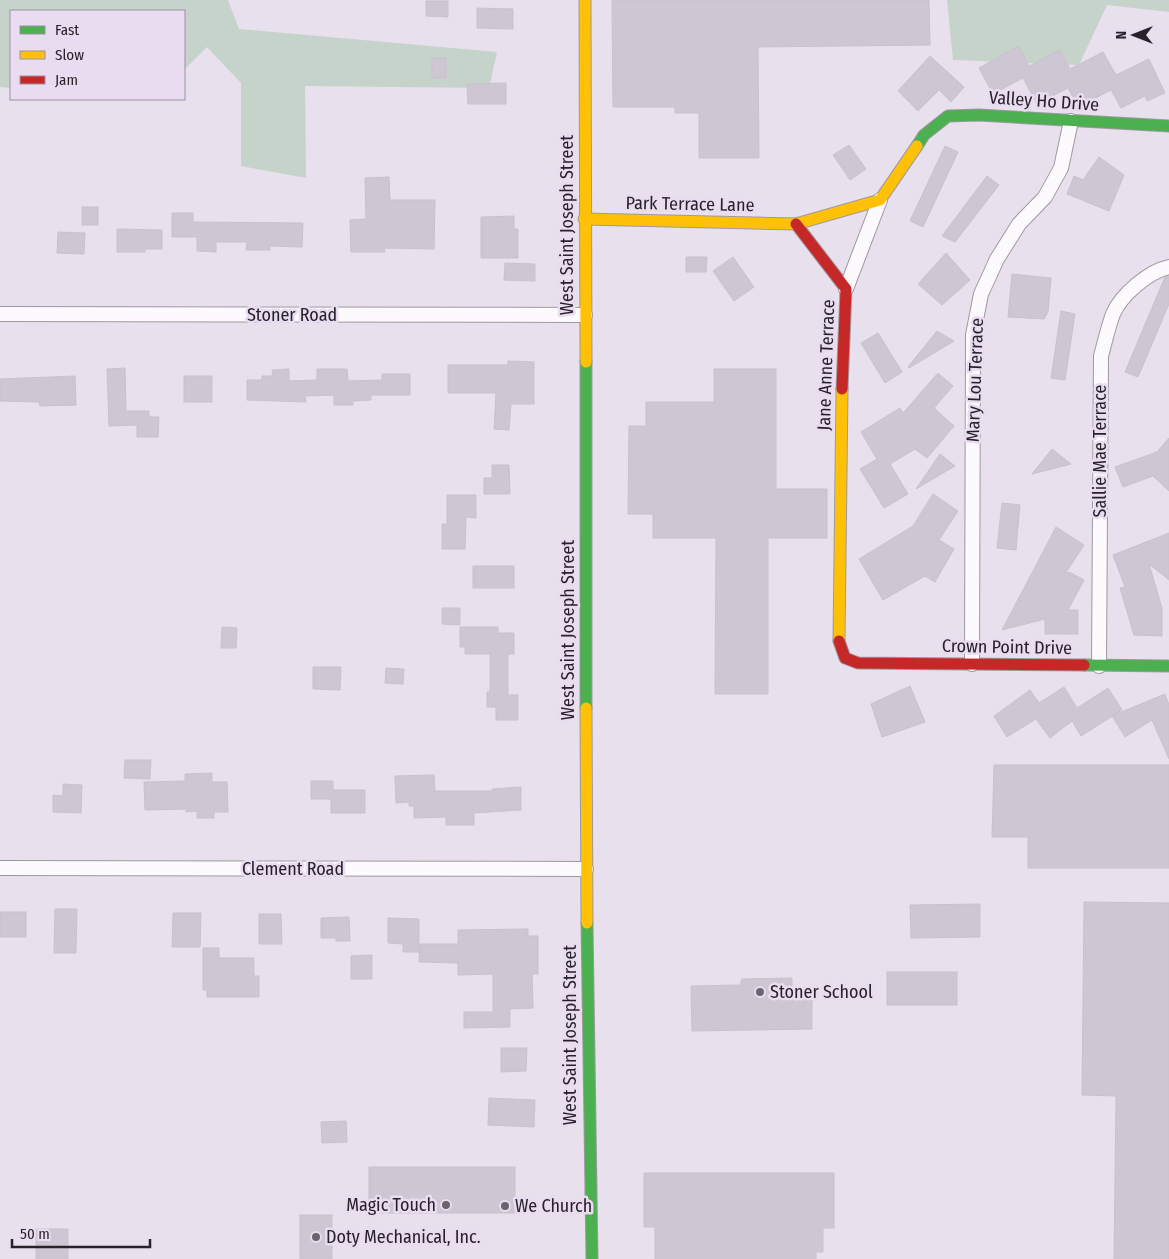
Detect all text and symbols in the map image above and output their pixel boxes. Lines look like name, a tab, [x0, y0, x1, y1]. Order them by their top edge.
legend	[10, 10, 185, 100]
north arrow	[1109, 10, 1159, 60]
text: Fast	[55, 21, 79, 39]
text: N	[1113, 31, 1130, 39]
text: Slow	[55, 46, 84, 64]
text: Jam	[55, 71, 78, 89]
street label: Valley Ho Drive	[988, 86, 1100, 116]
street label: West Saint Joseph Street	[556, 135, 578, 315]
street label: Park Terrace Lane	[625, 192, 755, 216]
street label: Jane Anne Terrace	[813, 299, 839, 431]
street label: Stoner Road	[247, 304, 337, 326]
street label: Mary Lou Terrace	[962, 317, 988, 442]
street label: Sallie Mae Terrace	[1089, 385, 1111, 517]
street label: West Saint Joseph Street	[557, 540, 579, 720]
street label: Crown Point Drive	[942, 635, 1072, 659]
street label: Clement Road	[242, 858, 344, 880]
street label: West Saint Joseph Street	[559, 945, 581, 1125]
place label: Stoner School	[770, 981, 873, 1003]
marker: Stoner School	[754, 986, 766, 998]
place label: Magic Touch	[346, 1194, 436, 1216]
place label: We Church	[515, 1195, 592, 1217]
marker: Magic Touch	[440, 1199, 452, 1211]
marker: We Church	[499, 1200, 511, 1212]
scale bar	[12, 1216, 150, 1248]
text: 50 m	[20, 1225, 50, 1243]
place label: Doty Mechanical, Inc.	[326, 1226, 481, 1248]
marker: Doty Mechanical, Inc.	[310, 1231, 322, 1243]

